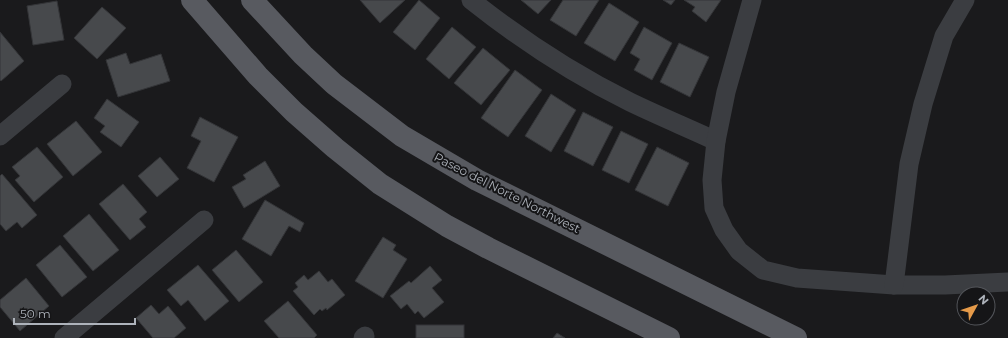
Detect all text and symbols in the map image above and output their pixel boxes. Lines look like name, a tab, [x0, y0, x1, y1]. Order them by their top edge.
street label: Paseo del Norte Northwest	[432, 149, 583, 236]
north arrow	[956, 286, 996, 326]
text: N	[975, 292, 992, 307]
scale bar	[14, 300, 135, 326]
text: 50 m	[20, 306, 51, 321]

